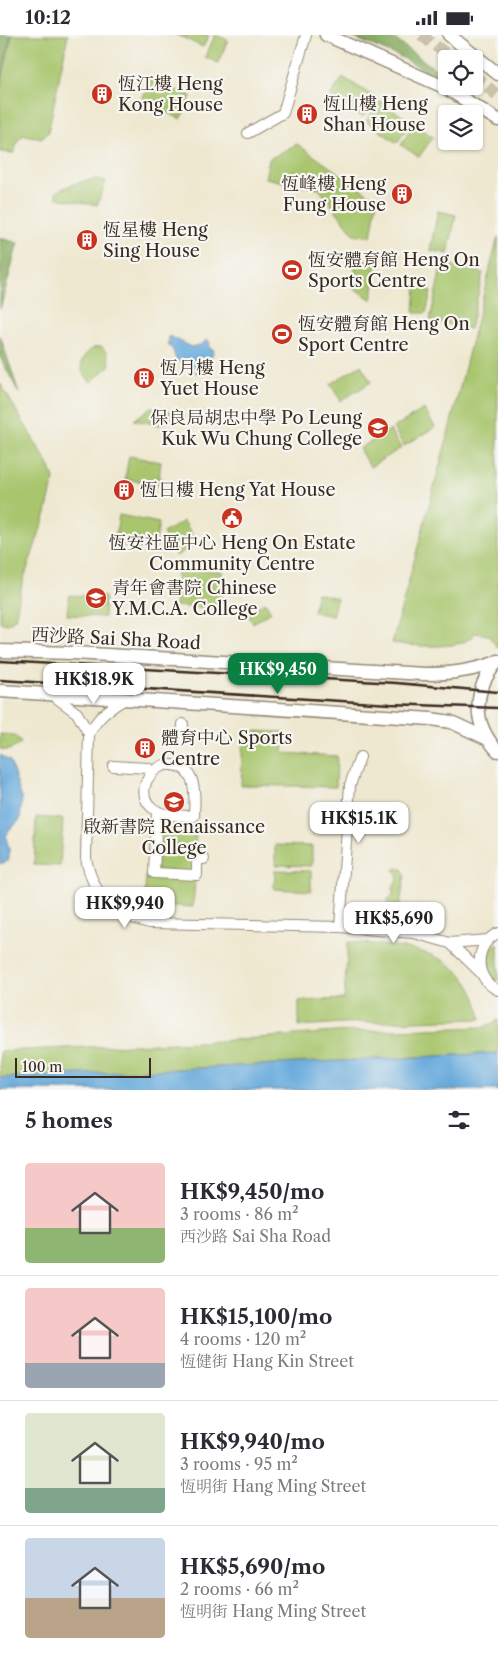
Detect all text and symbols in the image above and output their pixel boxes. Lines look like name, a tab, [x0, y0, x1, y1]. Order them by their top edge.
text: 10:12	[25, 6, 71, 29]
map controls	[438, 50, 483, 150]
button: locate	[438, 50, 483, 95]
place label: 恆江樓 Heng Kong House	[118, 73, 223, 116]
building icon: 恆江樓 Heng Kong House	[90, 82, 114, 106]
place label: 恆山樓 Heng Shan House	[323, 93, 428, 136]
building icon: 恆山樓 Heng Shan House	[295, 102, 319, 126]
button: layers	[438, 105, 483, 150]
place label: 恆峰樓 Heng Fung House	[281, 173, 387, 216]
building icon: 恆峰樓 Heng Fung House	[390, 182, 414, 206]
place label: 恆星樓 Heng Sing House	[103, 219, 208, 262]
building icon: 恆星樓 Heng Sing House	[75, 228, 99, 252]
place label: 恆安體育館 Heng On Sports Centre	[308, 249, 480, 292]
sports icon: 恆安體育館 Heng On Sports Centre	[280, 258, 304, 282]
place label: 恆安體育館 Heng On Sport Centre	[298, 313, 470, 356]
sports icon: 恆安體育館 Heng On Sport Centre	[270, 322, 294, 346]
place label: 恆月樓 Heng Yuet House	[159, 357, 265, 400]
building icon: 恆月樓 Heng Yuet House	[132, 366, 156, 390]
place label: 保良局胡忠中學 Po Leung Kuk Wu Chung College	[150, 407, 362, 450]
school or university icon: 保良局胡忠中學 Po Leung Kuk Wu Chung College	[366, 416, 390, 440]
building icon: 恆日樓 Heng Yat House	[112, 478, 136, 502]
place label: 恆日樓 Heng Yat House	[140, 479, 336, 501]
public building icon: 恆安社區中心 Heng On Estate Community Centre	[220, 506, 244, 530]
place label: 恆安社區中心 Heng On Estate Community Centre	[109, 532, 355, 575]
place label: 青年會書院 Chinese Y.M.C.A. College	[111, 577, 277, 620]
school or university icon: 青年會書院 Chinese Y.M.C.A. College	[84, 586, 108, 610]
street label: 西沙路 Sai Sha Road	[31, 624, 201, 654]
pin: HK$9,450	[226, 653, 330, 695]
text: HK$9,450	[239, 659, 317, 679]
pin: HK$18.9K	[42, 663, 146, 705]
text: HK$18.9K	[54, 669, 134, 689]
place label: 體育中心 Sports Centre	[161, 727, 292, 770]
building icon: 體育中心 Sports Centre	[133, 736, 157, 760]
school or university icon: 啟新書院 Renaissance College	[162, 790, 186, 814]
pin: HK$15.1K	[307, 801, 411, 844]
text: HK$15.1K	[321, 808, 397, 828]
place label: 啟新書院 Renaissance College	[83, 816, 265, 859]
pin: HK$9,940	[73, 887, 177, 929]
text: HK$9,940	[86, 893, 164, 913]
pin: HK$5,690	[342, 901, 446, 944]
text: HK$5,690	[355, 908, 433, 928]
scale bar	[15, 1055, 151, 1078]
text: 100 m	[22, 1058, 62, 1076]
icon: filters	[445, 1106, 473, 1134]
text: 5 homes	[25, 1108, 113, 1133]
text: HK$9,450/mo	[180, 1179, 324, 1204]
icon: home	[65, 1183, 125, 1243]
text: 3 rooms · 86 m²	[180, 1204, 299, 1224]
text: 西沙路 Sai Sha Road	[180, 1226, 331, 1246]
text: HK$15,100/mo	[180, 1304, 332, 1329]
icon: home	[65, 1308, 125, 1368]
text: 4 rooms · 120 m²	[180, 1329, 306, 1349]
text: 恆健街 Hang Kin Street	[180, 1351, 354, 1371]
text: HK$9,940/mo	[180, 1429, 325, 1454]
icon: home	[65, 1433, 125, 1493]
text: 3 rooms · 95 m²	[180, 1454, 298, 1474]
text: 恆明街 Hang Ming Street	[180, 1476, 366, 1496]
text: HK$5,690/mo	[180, 1554, 325, 1579]
icon: home	[65, 1558, 125, 1618]
text: 2 rooms · 66 m²	[180, 1579, 299, 1599]
text: 恆明街 Hang Ming Street	[180, 1601, 366, 1621]

